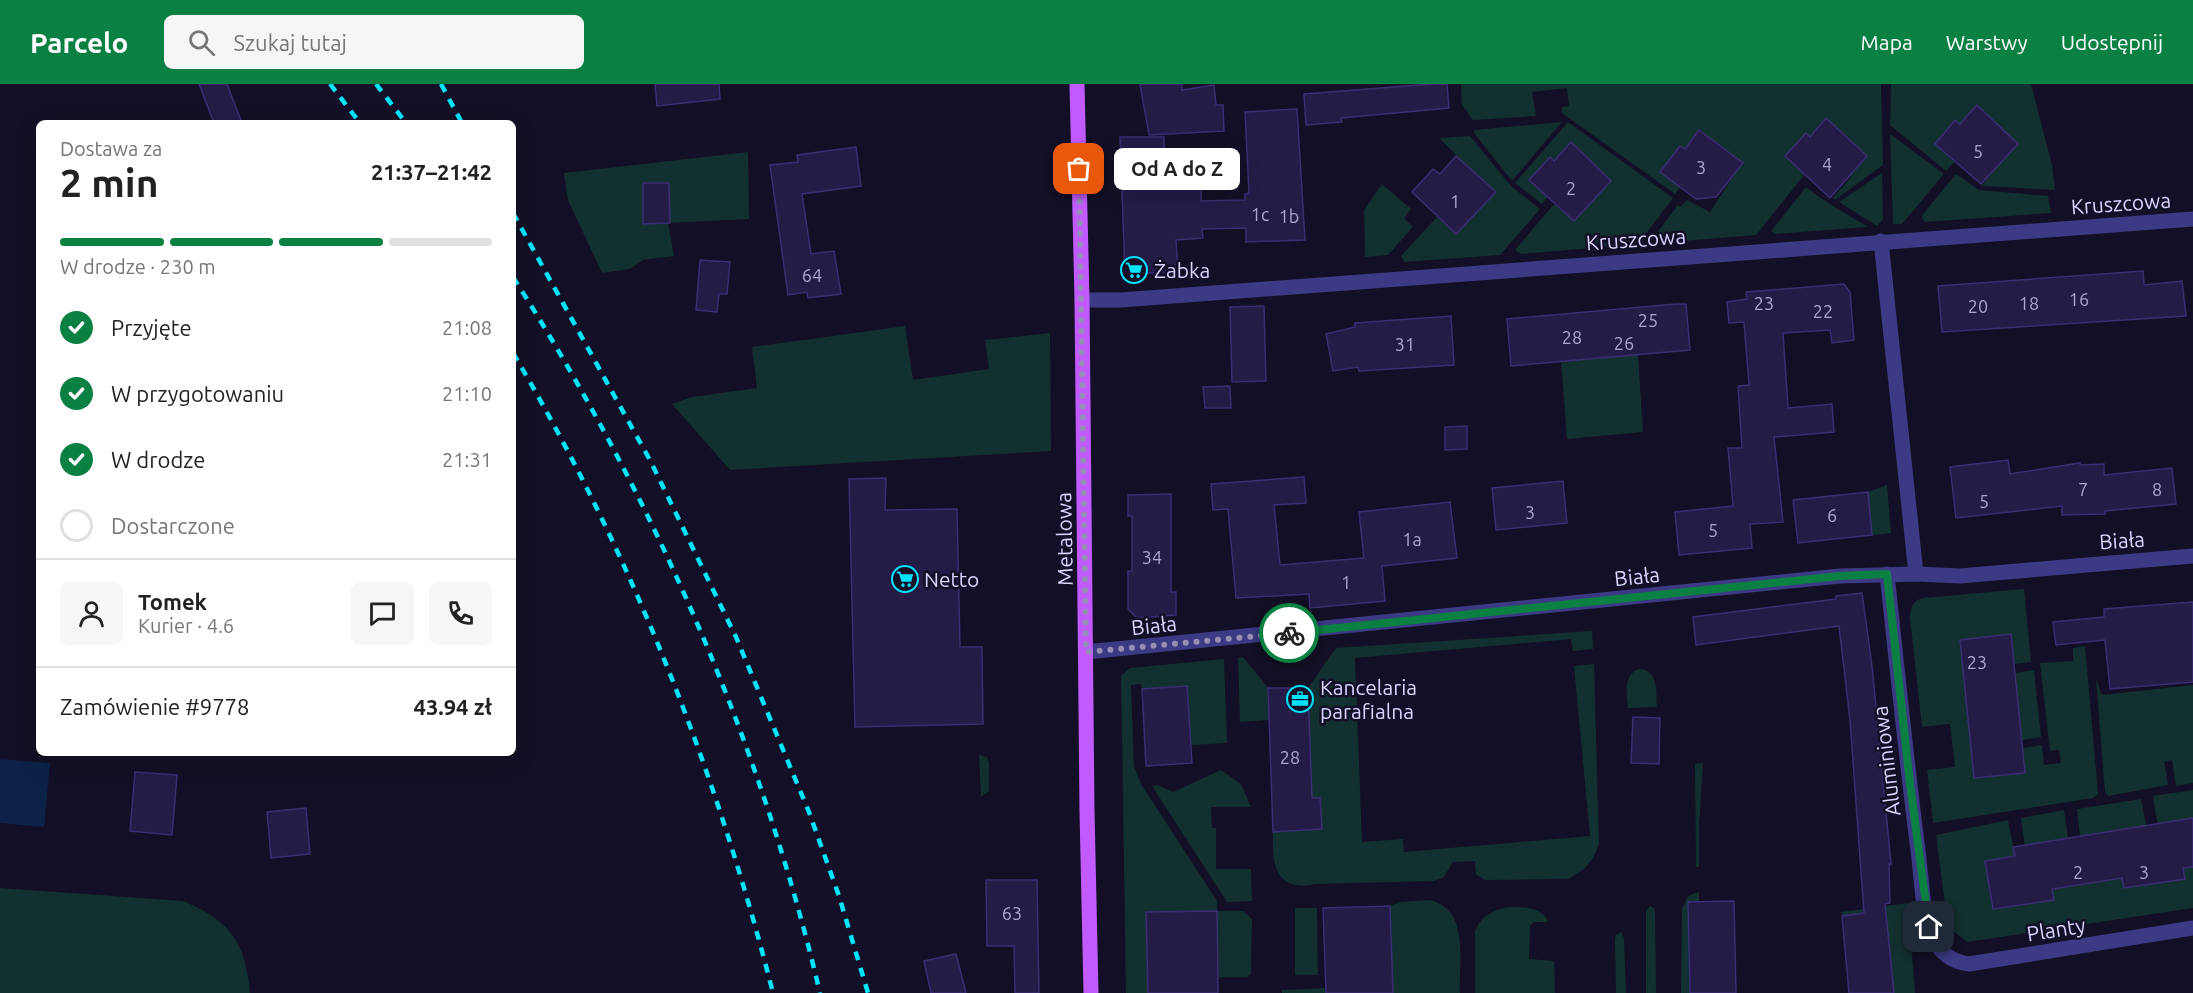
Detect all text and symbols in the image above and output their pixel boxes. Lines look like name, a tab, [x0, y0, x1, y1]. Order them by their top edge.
search box	[164, 15, 584, 69]
icon: search	[185, 26, 218, 59]
text: Parcelo	[30, 27, 128, 58]
text: Szukaj tutaj	[233, 30, 347, 55]
text: Mapa	[1861, 30, 1913, 54]
text: Warstwy	[1946, 30, 2028, 54]
text: Udostępnij	[2061, 30, 2163, 54]
text: Dostawa za	[60, 137, 162, 160]
house number: 5	[1973, 141, 1983, 161]
pin	[1053, 143, 1104, 194]
callout: Od A do Z	[1115, 148, 1241, 190]
icon: bag	[1062, 152, 1095, 185]
house number: 4	[1822, 154, 1832, 174]
text: Od A do Z	[1131, 157, 1223, 180]
house number: 3	[1696, 157, 1706, 177]
text: 21:37–21:42	[371, 159, 492, 184]
text: 2 min	[60, 161, 159, 204]
house number: 2	[1566, 178, 1576, 198]
street label: Kruszcowa	[2070, 188, 2172, 218]
house number: 1	[1450, 191, 1460, 211]
house number: 1c	[1251, 204, 1269, 224]
house number: 1b	[1279, 206, 1299, 226]
street label: Kruszcowa	[1585, 224, 1687, 254]
text: W drodze · 230 m	[60, 255, 216, 278]
supermarket icon: Żabka	[1119, 255, 1149, 285]
place label: Żabka	[1154, 258, 1210, 282]
house number: 64	[802, 265, 822, 285]
house number: 16	[2069, 289, 2089, 309]
house number: 23	[1754, 293, 1774, 313]
house number: 18	[2019, 293, 2039, 313]
house number: 20	[1968, 296, 1988, 316]
house number: 22	[1813, 301, 1833, 321]
house number: 25	[1638, 310, 1658, 330]
icon: check	[60, 311, 93, 344]
text: Przyjęte	[111, 315, 192, 340]
text: 21:08	[442, 316, 492, 339]
house number: 28	[1562, 327, 1582, 347]
house number: 26	[1614, 333, 1634, 353]
house number: 31	[1395, 334, 1415, 354]
icon: check	[60, 377, 93, 410]
text: W przygotowaniu	[111, 381, 284, 406]
text: 21:10	[442, 382, 492, 405]
icon: check	[60, 443, 93, 476]
text: W drodze	[111, 447, 205, 472]
text: 21:31	[442, 448, 492, 471]
house number: 7	[2078, 479, 2088, 499]
house number: 8	[2152, 479, 2162, 499]
house number: 5	[1979, 491, 1989, 511]
street label: Metalowa	[1051, 492, 1077, 586]
house number: 3	[1525, 502, 1535, 522]
house number: 6	[1827, 505, 1837, 525]
text: Dostarczone	[111, 513, 235, 538]
house number: 5	[1708, 520, 1718, 540]
street label: Biała	[2098, 526, 2146, 554]
house number: 1a	[1402, 529, 1422, 549]
house number: 34	[1142, 547, 1162, 567]
street label: Biała	[1613, 562, 1661, 590]
supermarket icon: Netto	[890, 564, 920, 594]
place label: Netto	[924, 567, 979, 591]
house number: 1	[1341, 572, 1351, 592]
button: person	[60, 582, 123, 645]
button: chat	[351, 582, 414, 645]
button: phone	[429, 582, 492, 645]
text: Tomek	[138, 589, 207, 614]
courier	[1259, 603, 1319, 663]
street label: Biała	[1130, 611, 1178, 639]
text: Kurier · 4.6	[138, 614, 234, 637]
icon: bike	[1273, 617, 1306, 650]
house number: 23	[1967, 652, 1987, 672]
place label: Kancelaria parafialna	[1320, 675, 1417, 723]
office icon: Kancelaria parafialna	[1285, 684, 1315, 714]
text: Zamówienie #9778	[60, 694, 249, 719]
text: 43.94 zł	[413, 694, 492, 719]
street label: Aluminiowa	[1867, 705, 1905, 817]
house number: 28	[1280, 747, 1300, 767]
house number: 2	[2073, 862, 2083, 882]
house number: 3	[2139, 862, 2149, 882]
pin	[1903, 901, 1954, 952]
house number: 63	[1002, 903, 1022, 923]
icon: home	[1912, 910, 1945, 943]
street label: Planty	[2025, 913, 2087, 945]

